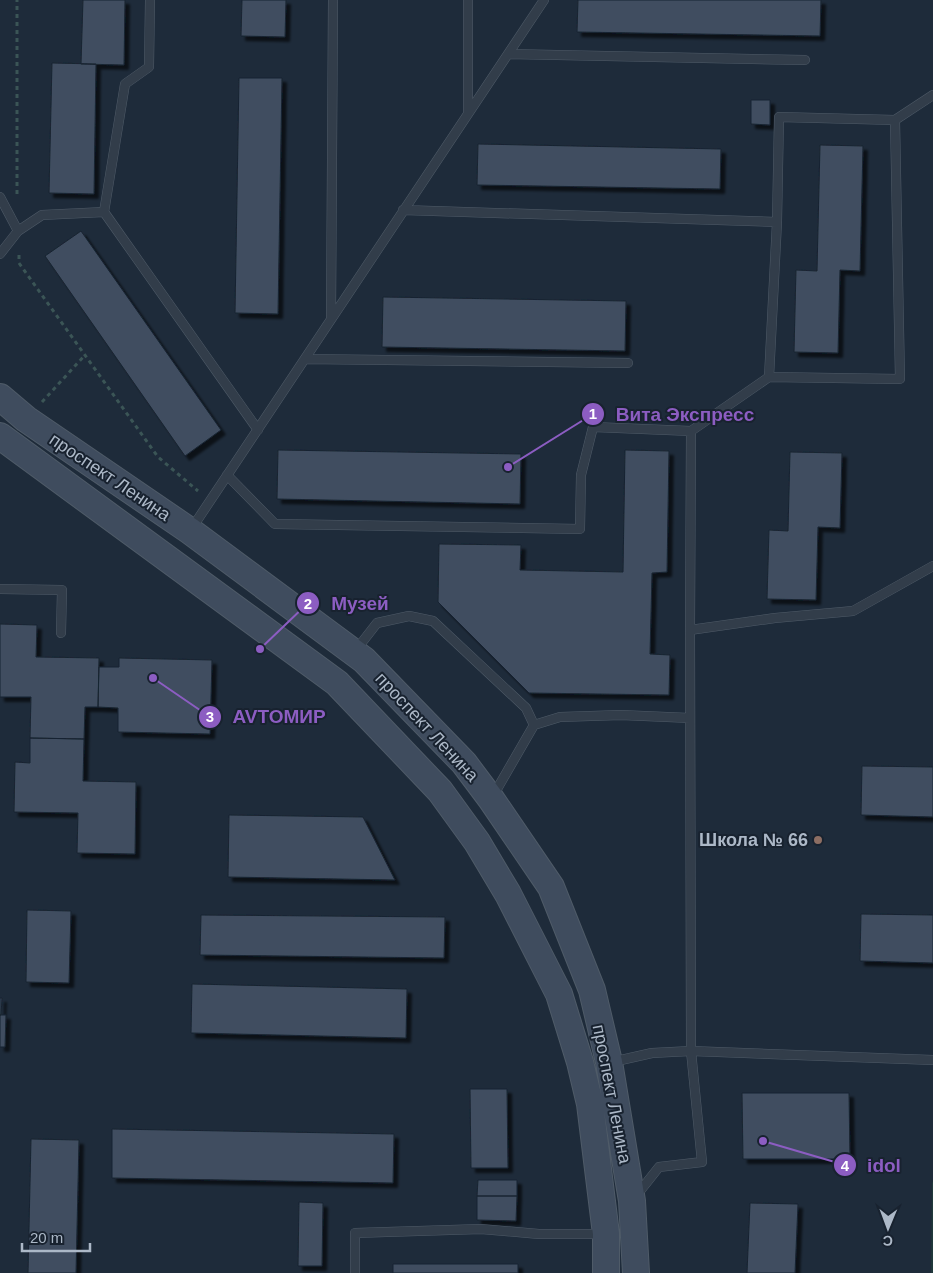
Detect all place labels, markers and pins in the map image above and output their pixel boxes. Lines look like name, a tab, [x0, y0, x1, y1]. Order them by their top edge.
callout: Вита Экспресс	[581, 397, 764, 431]
callout: Музей	[296, 586, 399, 620]
callout: AVTOМИР	[198, 700, 336, 734]
place label: Школа № 66	[699, 830, 808, 850]
marker: Школа № 66	[812, 834, 824, 846]
callout: idol	[832, 1148, 911, 1182]

